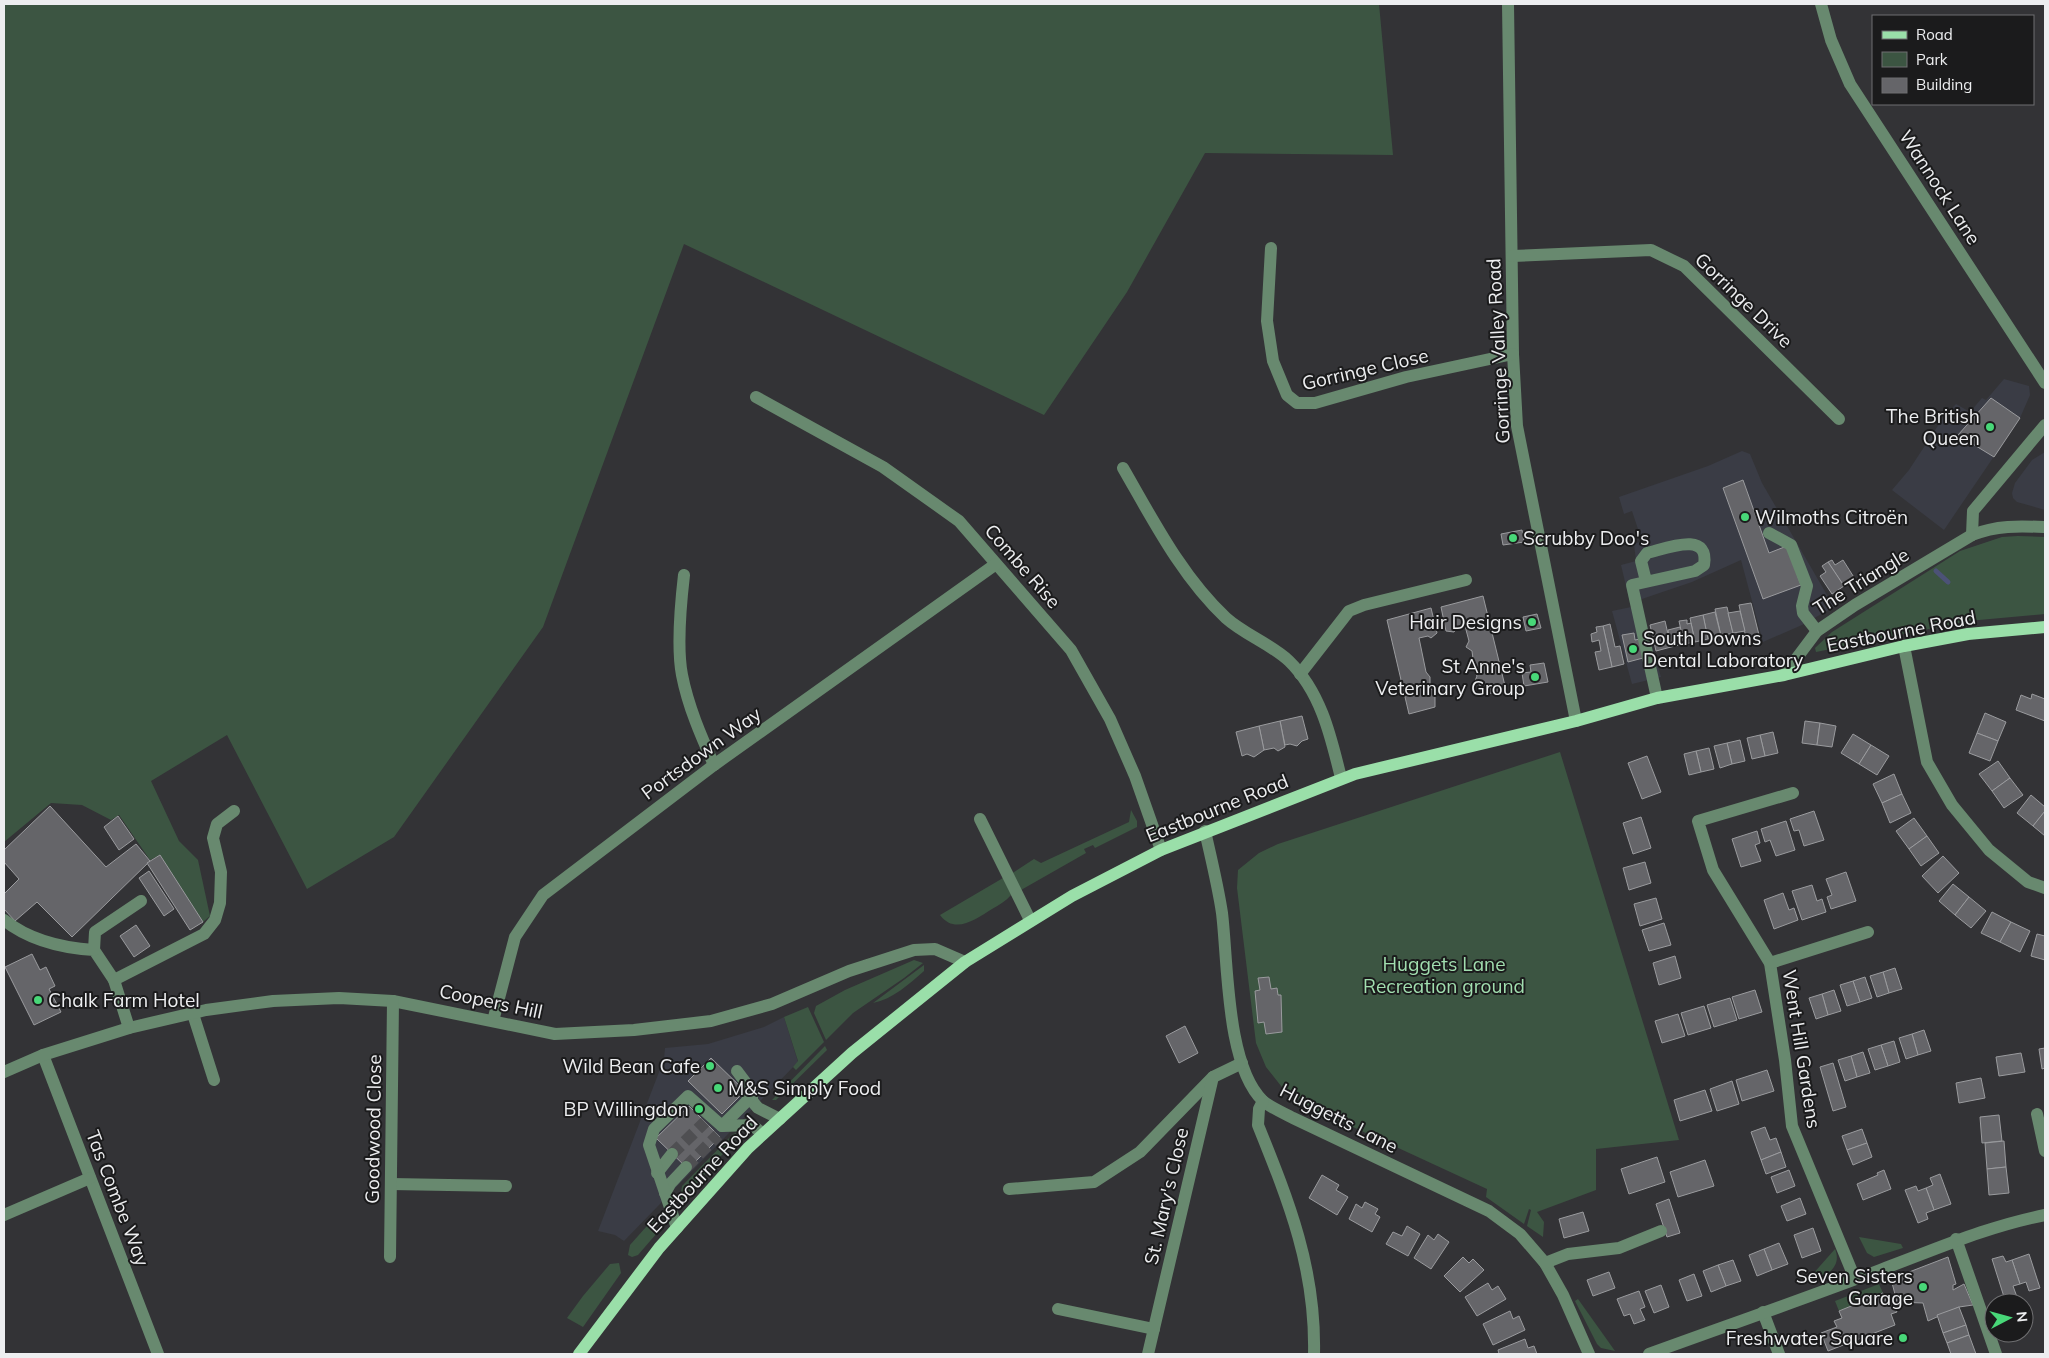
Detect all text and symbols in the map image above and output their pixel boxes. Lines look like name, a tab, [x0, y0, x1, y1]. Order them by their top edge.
legend	[1872, 15, 2034, 105]
text: Road	[1916, 25, 1953, 44]
text: Park	[1916, 50, 1948, 69]
text: Building	[1916, 75, 1972, 94]
street label: Wannock Lane	[1894, 125, 1986, 249]
street label: Gorringe Drive	[1690, 247, 1798, 353]
street label: Gorringe Valley Road	[1481, 258, 1515, 444]
street label: Gorringe Close	[1299, 343, 1431, 395]
place label: The British Queen	[1886, 404, 1980, 450]
marker: The British Queen	[1984, 421, 1996, 433]
place label: Wilmoths Citroën	[1755, 505, 1908, 529]
marker: Wilmoths Citroën	[1739, 511, 1751, 523]
street label: Combe Rise	[980, 519, 1066, 613]
place label: Scrubby Doo's	[1523, 526, 1649, 550]
marker: Scrubby Doo's	[1507, 532, 1519, 544]
street label: The Triangle	[1809, 542, 1913, 620]
street label: Eastbourne Road	[1824, 605, 1978, 657]
place label: Hair Designs	[1409, 610, 1522, 634]
marker: Hair Designs	[1526, 616, 1538, 628]
place label: South Downs Dental Laboratory	[1643, 626, 1803, 672]
marker: South Downs Dental Laboratory	[1627, 643, 1639, 655]
place label: St Anne's Veterinary Group	[1375, 654, 1525, 700]
marker: St Anne's Veterinary Group	[1529, 671, 1541, 683]
street label: Portsdown Way	[636, 701, 766, 805]
street label: Eastbourne Road	[1142, 768, 1292, 848]
park label: Huggets Lane Recreation ground	[1363, 952, 1525, 998]
street label: Went Hill Gardens	[1778, 968, 1826, 1130]
street label: Coopers Hill	[437, 978, 545, 1024]
place label: Chalk Farm Hotel	[48, 988, 200, 1012]
marker: Chalk Farm Hotel	[32, 994, 44, 1006]
street label: Goodwood Close	[360, 1054, 386, 1204]
place label: Wild Bean Cafe	[562, 1054, 700, 1078]
marker: Wild Bean Cafe	[704, 1060, 716, 1072]
place label: M&S Simply Food	[728, 1076, 881, 1100]
street label: Huggetts Lane	[1276, 1078, 1402, 1158]
marker: M&S Simply Food	[712, 1082, 724, 1094]
place label: BP Willingdon	[564, 1097, 689, 1121]
marker: BP Willingdon	[693, 1103, 705, 1115]
street label: Eastbourne Road	[642, 1110, 762, 1238]
street label: St. Mary's Close	[1139, 1125, 1193, 1267]
street label: Tas Combe Way	[81, 1127, 155, 1269]
place label: Seven Sisters Garage	[1796, 1264, 1913, 1310]
marker: Seven Sisters Garage	[1917, 1281, 1929, 1293]
north arrow	[1984, 1293, 2034, 1343]
text: N	[2012, 1310, 2031, 1323]
place label: Freshwater Square	[1726, 1326, 1893, 1350]
marker: Freshwater Square	[1897, 1332, 1909, 1344]

